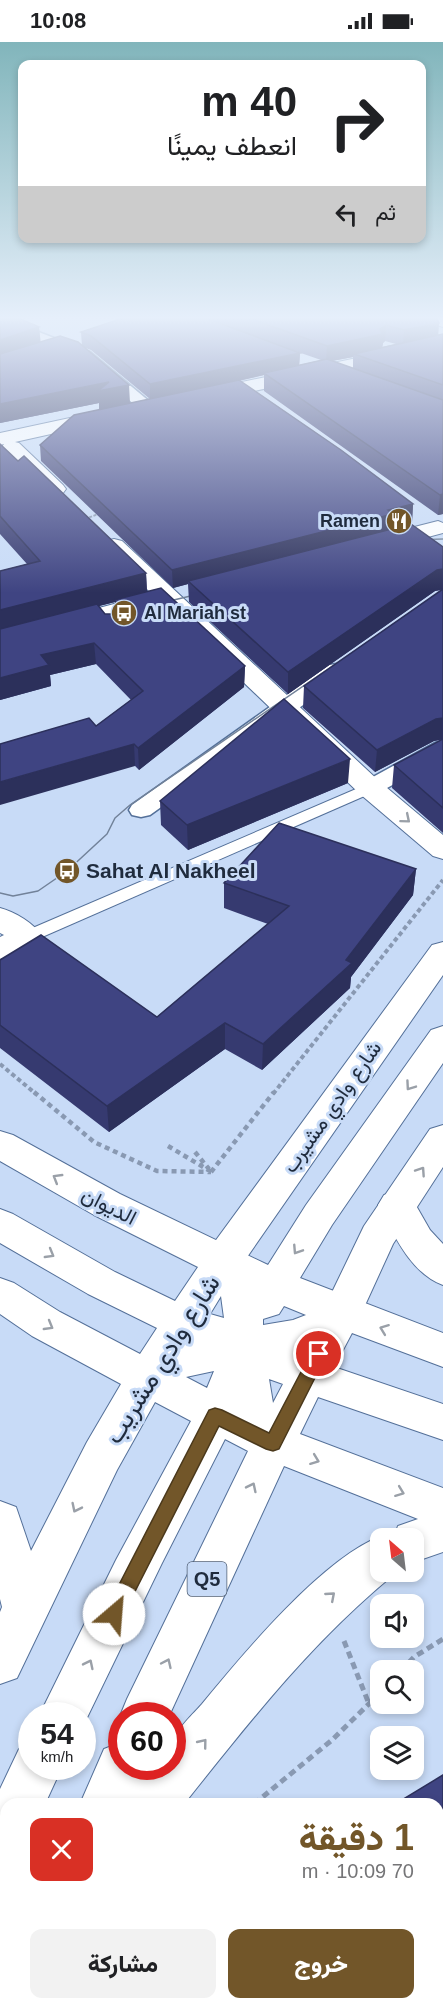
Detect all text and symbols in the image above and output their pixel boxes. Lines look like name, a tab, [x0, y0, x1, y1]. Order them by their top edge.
text: 10:08	[30, 8, 86, 33]
text: 40 m	[201, 78, 297, 125]
icon: right	[318, 84, 396, 162]
text: انعطف يمينًا	[167, 131, 297, 161]
icon: left	[330, 198, 363, 231]
text: ثم	[375, 200, 396, 225]
restaurant icon: Ramen	[384, 506, 414, 536]
place label: Ramen	[320, 511, 380, 531]
bus stop icon: Al Mariah st	[109, 598, 139, 628]
place label: Al Mariah st	[144, 603, 246, 623]
one-way arrow	[399, 812, 410, 823]
bus stop icon: Sahat Al Nakheel	[52, 856, 82, 886]
place label: Sahat Al Nakheel	[86, 859, 256, 882]
street label: شارع وادي مشيرب	[278, 1037, 390, 1180]
one-way arrow	[406, 1079, 417, 1090]
one-way arrow	[414, 1167, 425, 1178]
one-way arrow	[53, 1174, 63, 1186]
street label: الديوان	[77, 1182, 140, 1231]
one-way arrow	[293, 1244, 304, 1255]
one-way arrow	[44, 1247, 55, 1258]
street label: شارع وادي مشريب	[98, 1269, 231, 1452]
one-way arrow	[43, 1318, 53, 1330]
one-way arrow	[379, 1323, 390, 1336]
pin	[293, 1328, 344, 1379]
icon: arrive	[302, 1337, 335, 1370]
one-way arrow	[309, 1452, 320, 1465]
one-way arrow	[244, 1482, 256, 1493]
one-way arrow	[394, 1485, 405, 1497]
one-way arrow	[72, 1502, 84, 1513]
north arrow	[370, 1528, 424, 1582]
map controls	[370, 1528, 424, 1780]
road number: Q5	[188, 1562, 226, 1596]
position arrow	[82, 1582, 146, 1646]
one-way arrow	[324, 1593, 335, 1604]
button: sound	[370, 1594, 424, 1648]
one-way arrow	[160, 1658, 172, 1669]
one-way arrow	[82, 1659, 93, 1670]
button: search	[370, 1660, 424, 1714]
speed limit sign: 60	[108, 1702, 186, 1780]
text: 54	[40, 1717, 74, 1750]
button: layers	[370, 1726, 424, 1780]
one-way arrow	[195, 1739, 206, 1750]
text: km/h	[41, 1748, 73, 1765]
text: 1 دقيقة	[299, 1817, 414, 1858]
button: close	[30, 1818, 93, 1881]
text: 70 m · 10:09	[302, 1860, 414, 1882]
button: مشاركة	[30, 1929, 216, 1998]
button: خروج	[228, 1929, 414, 1998]

